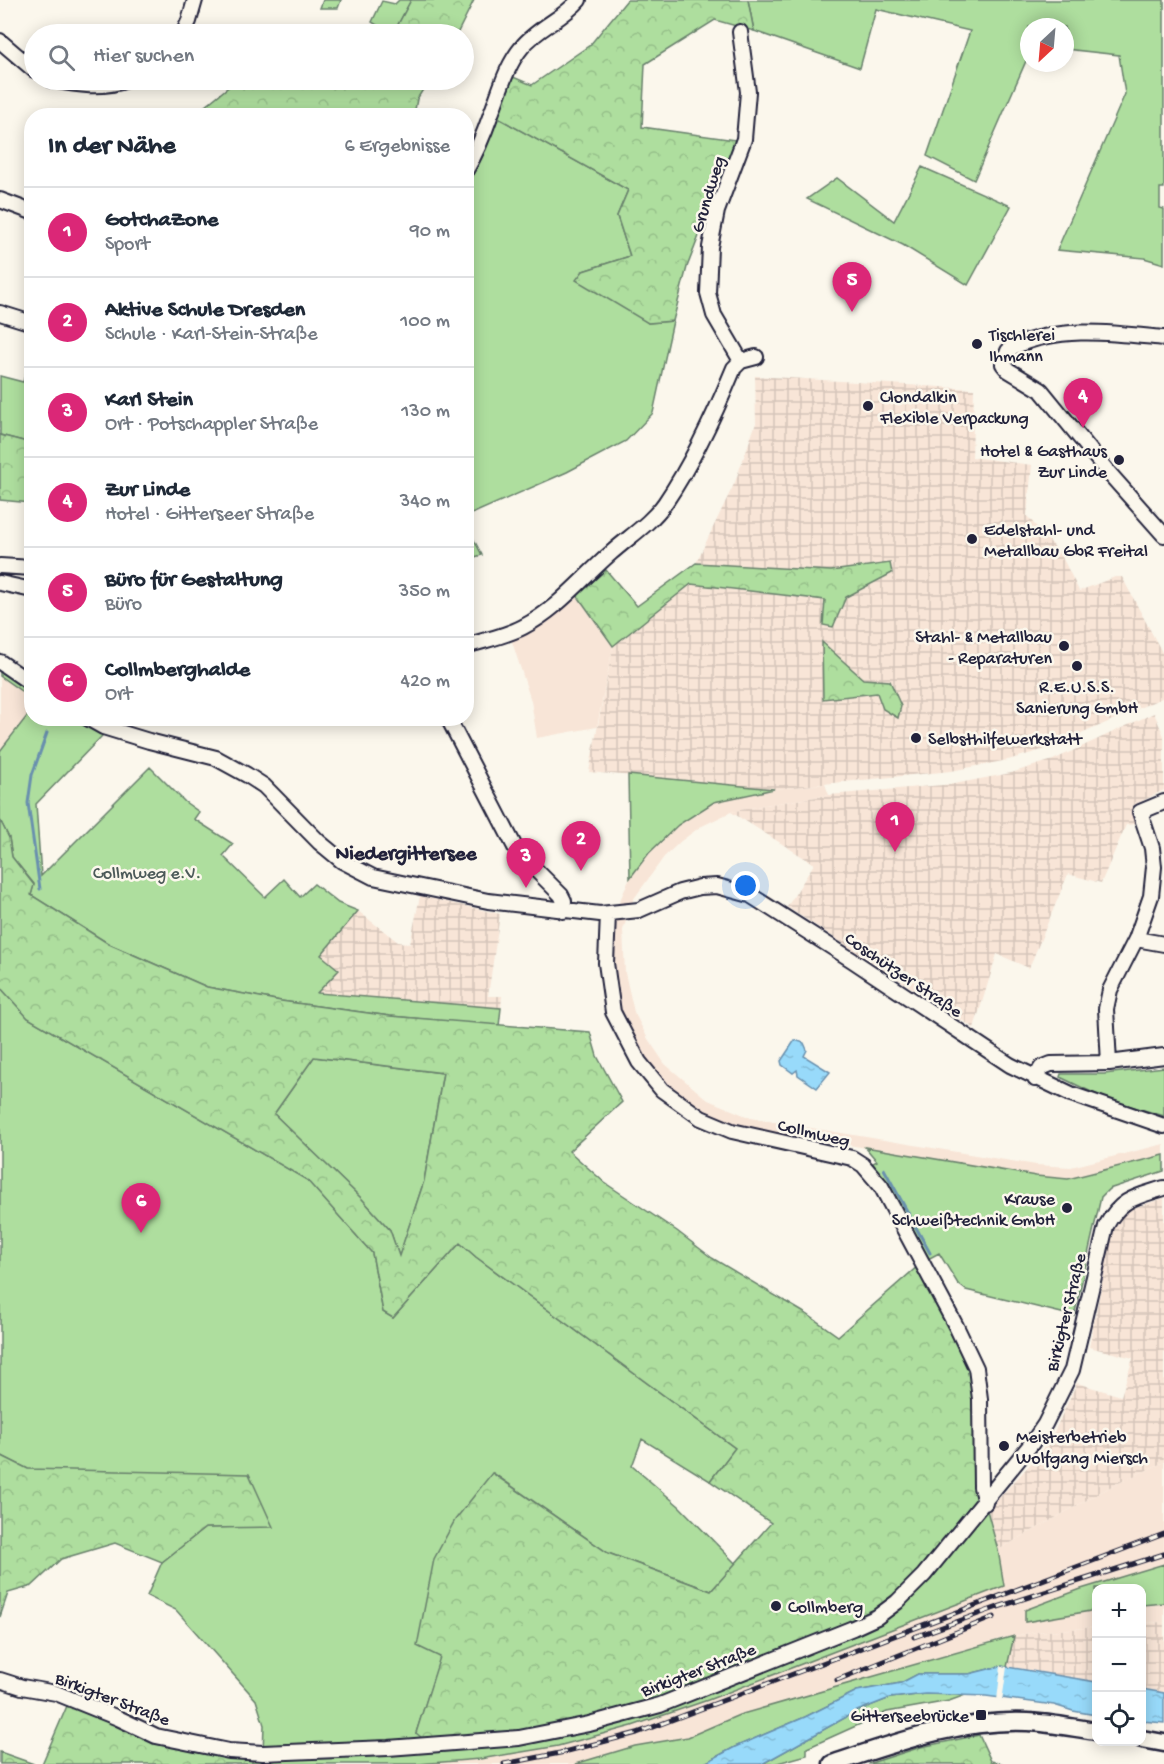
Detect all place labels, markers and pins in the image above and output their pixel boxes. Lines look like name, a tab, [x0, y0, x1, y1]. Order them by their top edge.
pin: 5	[832, 262, 872, 312]
place label: Tischlerei Ihmann	[988, 326, 1055, 368]
marker: Tischlerei Ihmann	[970, 337, 984, 351]
pin: 4	[1064, 378, 1102, 428]
place label: Clondalkin Flexible Verpackung	[879, 388, 1029, 430]
marker: Clondalkin Flexible Verpackung	[861, 399, 875, 413]
place label: Hotel & Gasthaus Zur Linde	[980, 442, 1108, 484]
marker: Hotel & Gasthaus Zur Linde	[1112, 453, 1126, 467]
place label: Edelstahl- und Metallbau GbR Freital	[984, 521, 1148, 563]
marker: Edelstahl- und Metallbau GbR Freital	[965, 532, 979, 546]
place label: Stahl- & Metallbau - Reparaturen	[915, 628, 1053, 670]
marker: Stahl- & Metallbau - Reparaturen	[1057, 639, 1071, 653]
marker: R.E.U.S.S. Sanierung GmbH	[1070, 659, 1084, 673]
place label: R.E.U.S.S. Sanierung GmbH	[1016, 678, 1139, 720]
place label: Selbsthilfewerkstatt	[928, 730, 1083, 751]
marker: Selbsthilfewerkstatt	[909, 731, 923, 745]
pin: 1	[876, 802, 914, 852]
pin: 2	[562, 822, 600, 871]
pin: 3	[506, 838, 546, 888]
pin: 6	[122, 1184, 160, 1233]
place label: Krause Schweißtechnik GmbH	[892, 1190, 1056, 1232]
marker: Krause Schweißtechnik GmbH	[1060, 1201, 1074, 1215]
place label: Meisterbetrieb Wolfgang Miersch	[1016, 1428, 1148, 1470]
marker: Meisterbetrieb Wolfgang Miersch	[997, 1439, 1011, 1453]
place label: Collmberg	[788, 1598, 863, 1619]
marker: Collmberg	[769, 1599, 783, 1613]
place label: Gitterseebrücke	[850, 1707, 970, 1728]
marker: Gitterseebrücke	[974, 1708, 988, 1722]

